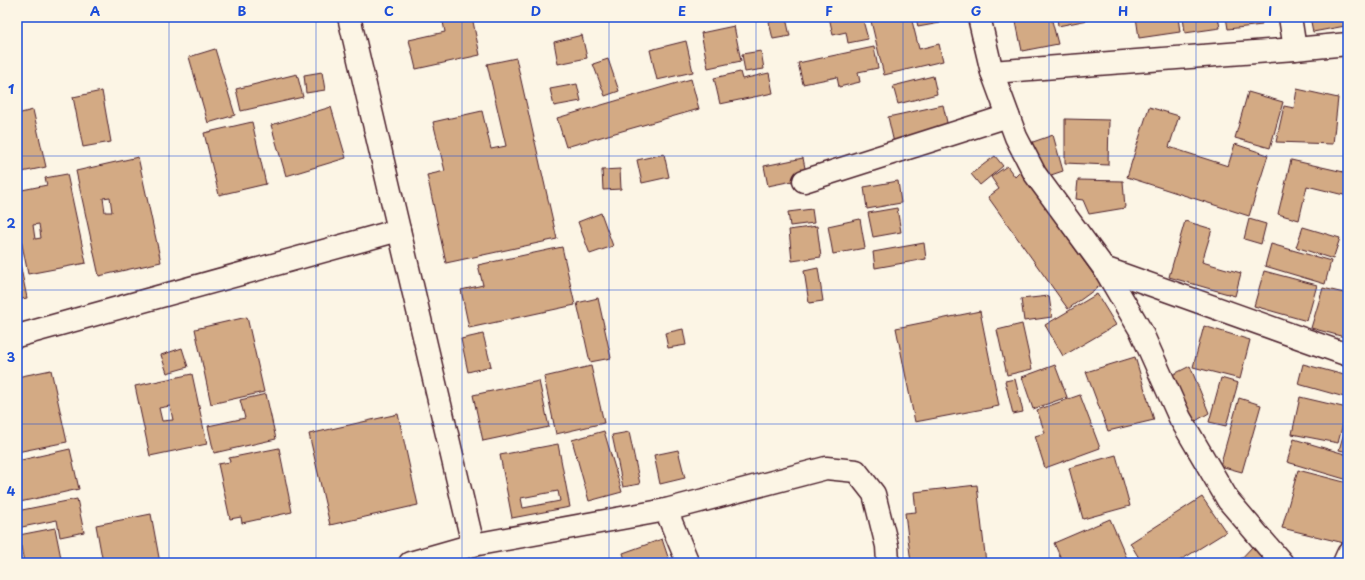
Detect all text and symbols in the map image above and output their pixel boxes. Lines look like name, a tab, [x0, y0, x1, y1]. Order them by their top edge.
text: A	[90, 1, 100, 20]
text: B	[238, 1, 247, 20]
text: C	[384, 1, 394, 20]
text: D	[531, 1, 541, 20]
text: E	[678, 1, 686, 20]
text: F	[825, 1, 833, 20]
text: G	[971, 1, 981, 20]
text: H	[1118, 1, 1128, 20]
text: I	[1268, 1, 1272, 20]
text: 1	[8, 79, 14, 98]
text: 2	[6, 213, 16, 232]
text: 3	[7, 347, 16, 366]
text: 4	[7, 481, 16, 500]

